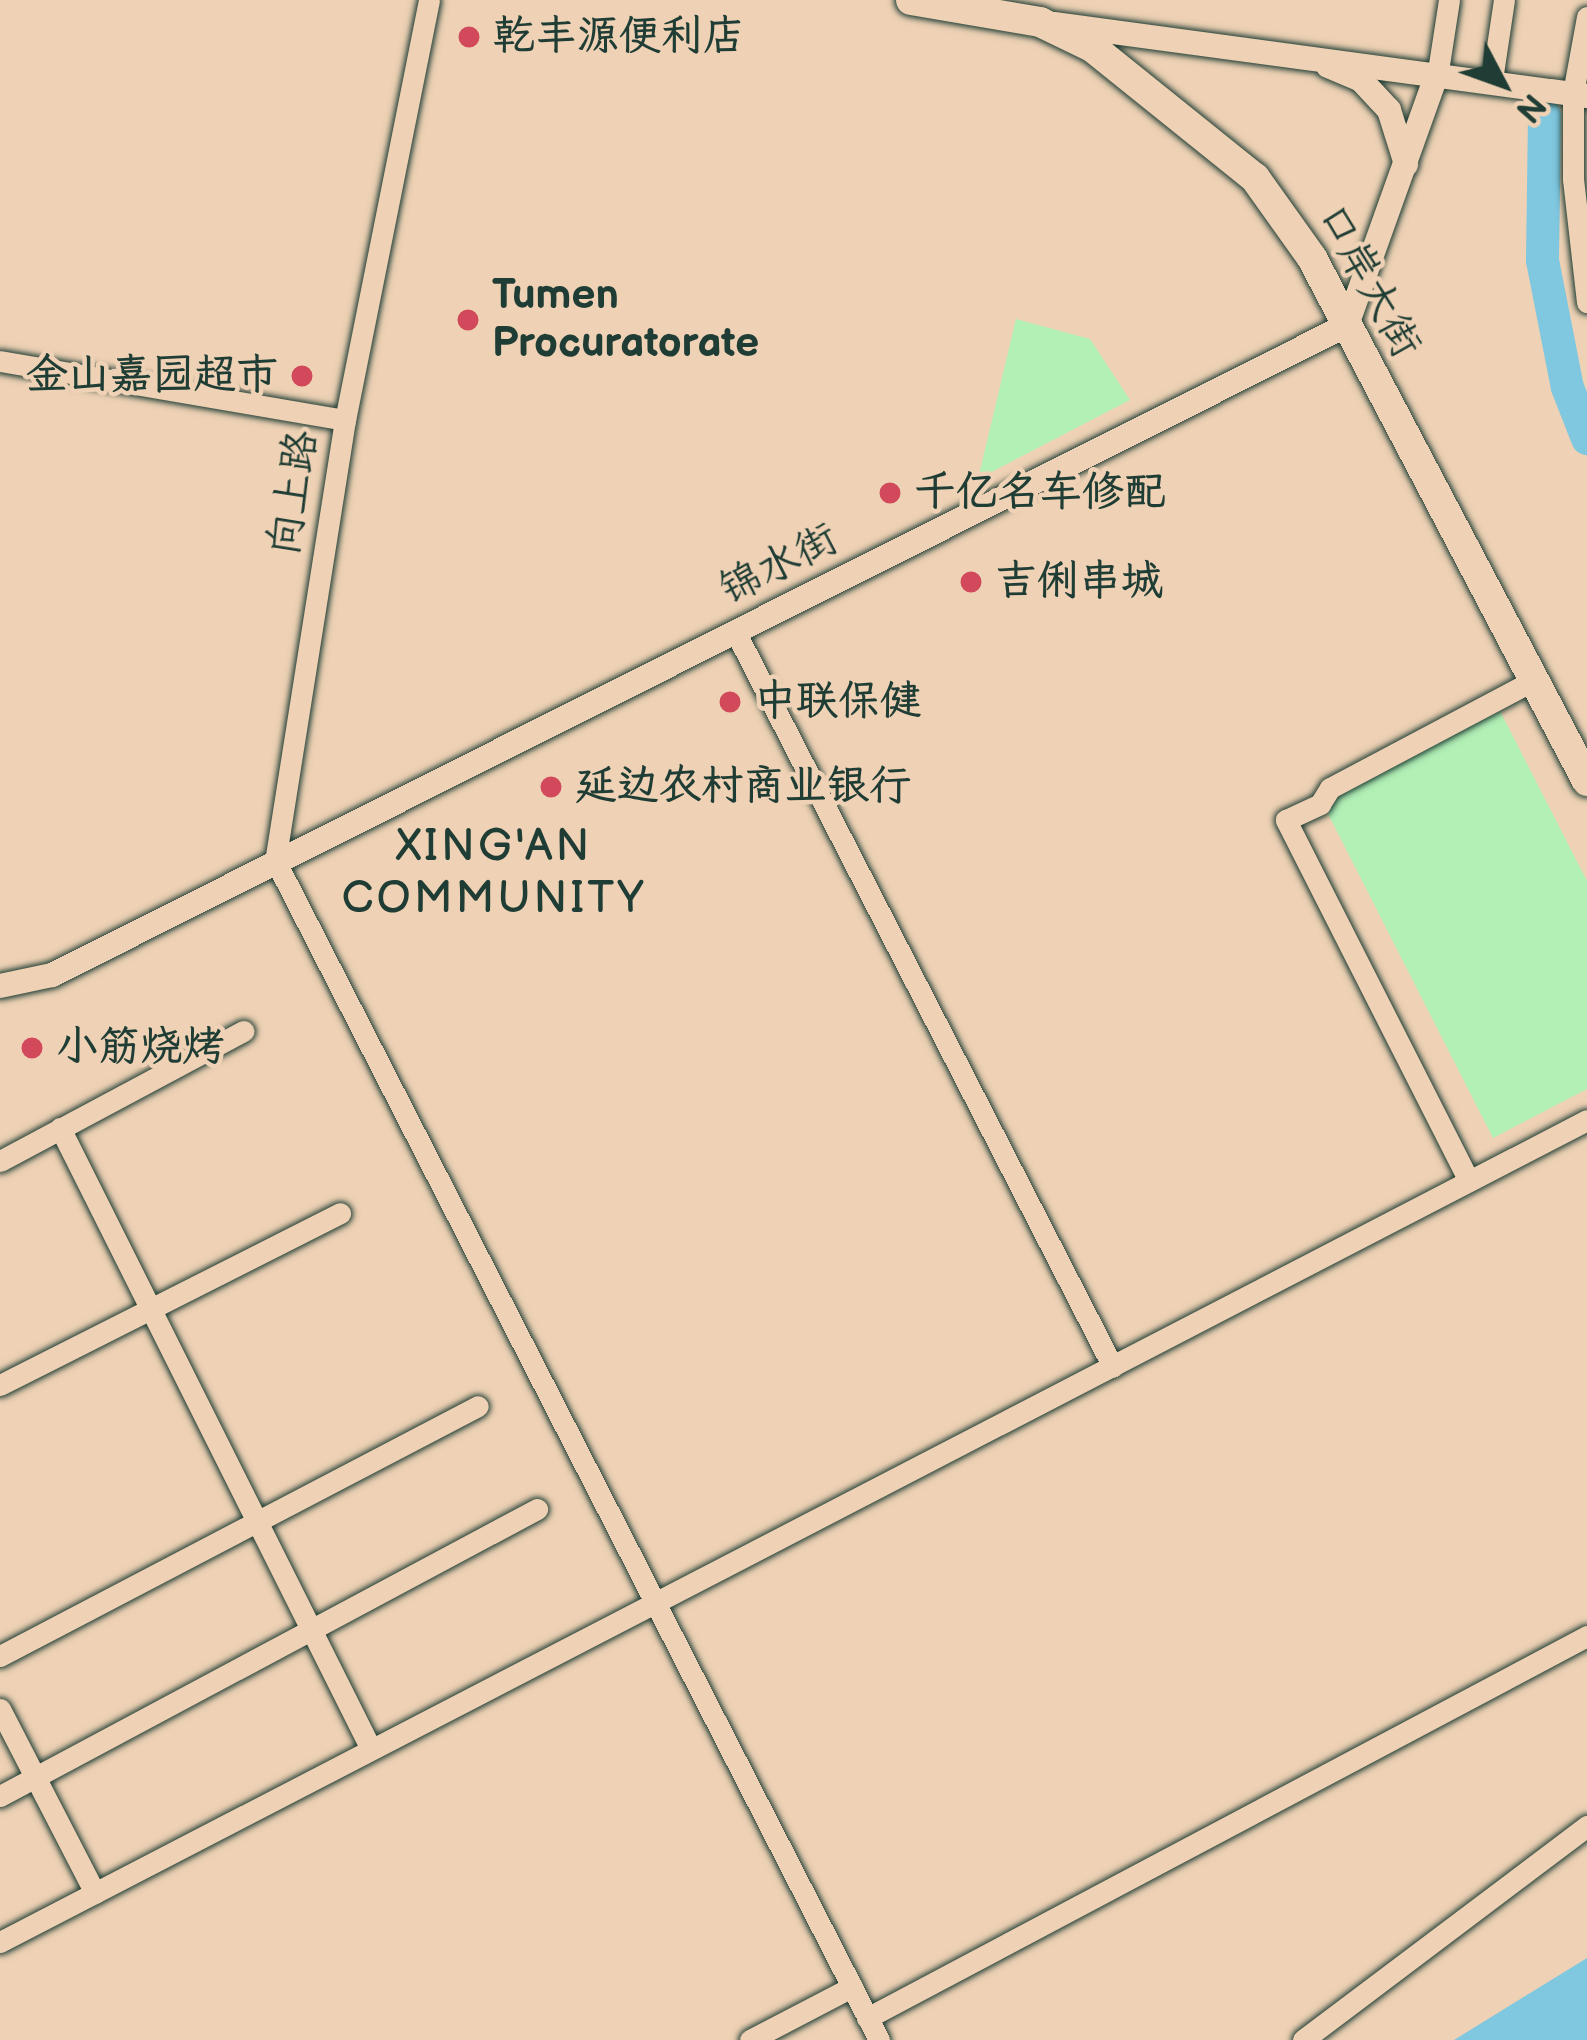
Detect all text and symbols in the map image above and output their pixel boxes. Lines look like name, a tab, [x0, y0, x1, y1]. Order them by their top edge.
place label: 乾丰源便利店	[493, 12, 745, 62]
marker: 乾丰源便利店	[456, 24, 482, 50]
north arrow	[1443, 24, 1563, 144]
text: N	[1507, 85, 1553, 130]
street label: 口岸大街	[1305, 195, 1431, 367]
place label: Tumen Procuratorate	[492, 271, 759, 370]
marker: Tumen Procuratorate	[455, 307, 481, 333]
place label: 金山嘉园超市	[26, 351, 278, 401]
marker: 金山嘉园超市	[289, 363, 315, 389]
street label: 向上路	[259, 427, 329, 559]
place label: 千亿名车修配	[914, 468, 1166, 518]
marker: 千亿名车修配	[877, 480, 903, 506]
street label: 锦水街	[711, 514, 847, 616]
place label: 吉俐串城	[995, 557, 1163, 607]
marker: 吉俐串城	[958, 569, 984, 595]
place label: 中联保健	[754, 677, 922, 727]
marker: 中联保健	[717, 689, 743, 715]
place label: 延边农村商业银行	[575, 762, 911, 812]
marker: 延边农村商业银行	[538, 774, 564, 800]
district label: XING'AN COMMUNITY	[341, 820, 647, 926]
place label: 小筋烧烤	[56, 1023, 224, 1073]
marker: 小筋烧烤	[19, 1035, 45, 1061]

